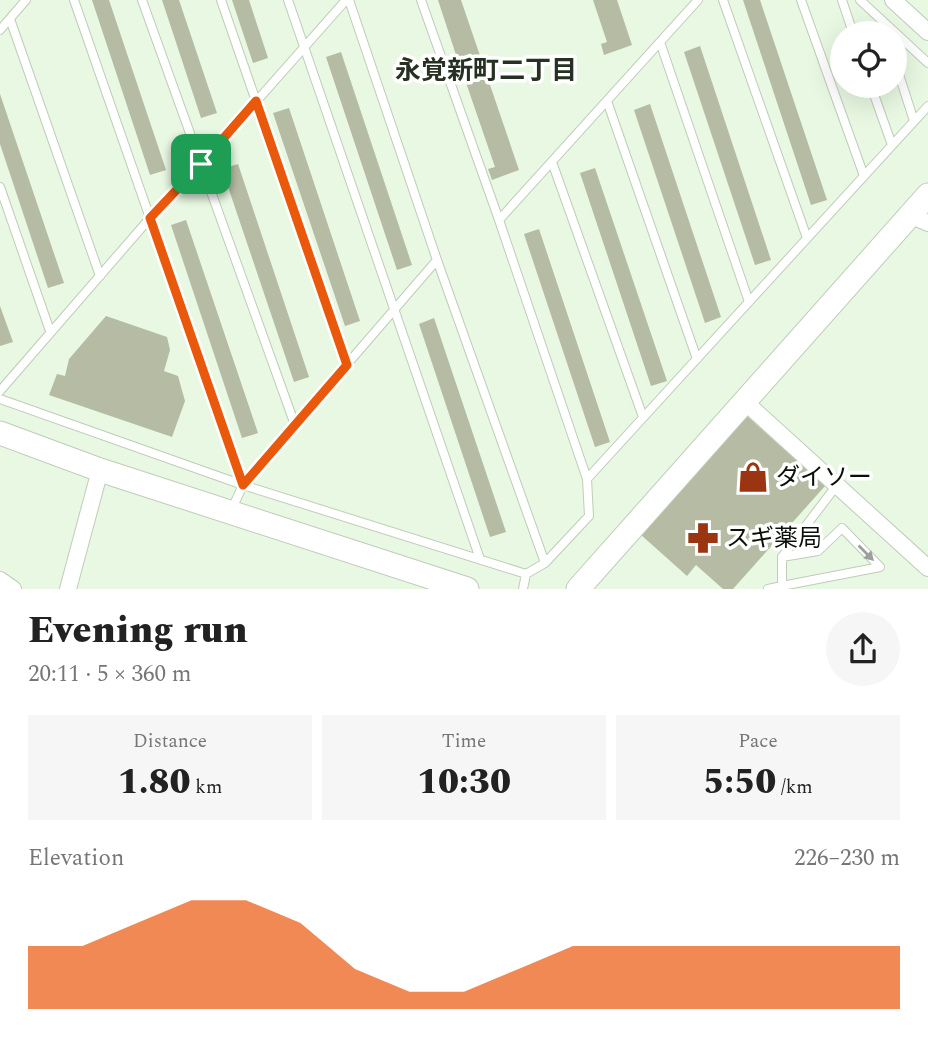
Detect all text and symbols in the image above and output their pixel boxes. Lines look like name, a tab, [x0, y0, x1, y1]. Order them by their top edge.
map controls	[830, 21, 907, 98]
button: locate	[830, 21, 907, 98]
district label: 永覚新町二丁目	[395, 51, 577, 91]
pin	[171, 134, 231, 194]
icon: arrive	[182, 145, 220, 183]
shop icon: ダイソー	[736, 460, 770, 494]
place label: ダイソー	[776, 460, 872, 496]
pharmacy icon: スギ薬局	[686, 521, 720, 555]
place label: スギ薬局	[726, 521, 822, 557]
one-way arrow	[858, 544, 875, 561]
text: Evening run	[28, 602, 248, 660]
button: share	[826, 612, 900, 686]
text: 20:11 · 5 × 360 m	[28, 657, 192, 692]
text: Distance	[133, 727, 207, 756]
text: Time	[442, 727, 486, 756]
text: Pace	[738, 727, 778, 756]
text: 1.80	[118, 756, 191, 809]
text: 10:30	[417, 756, 511, 809]
text: 5:50	[703, 756, 776, 809]
text: km	[191, 773, 222, 802]
text: /km	[776, 773, 813, 802]
text: Elevation	[28, 841, 124, 876]
text: 226–230 m	[794, 841, 900, 876]

